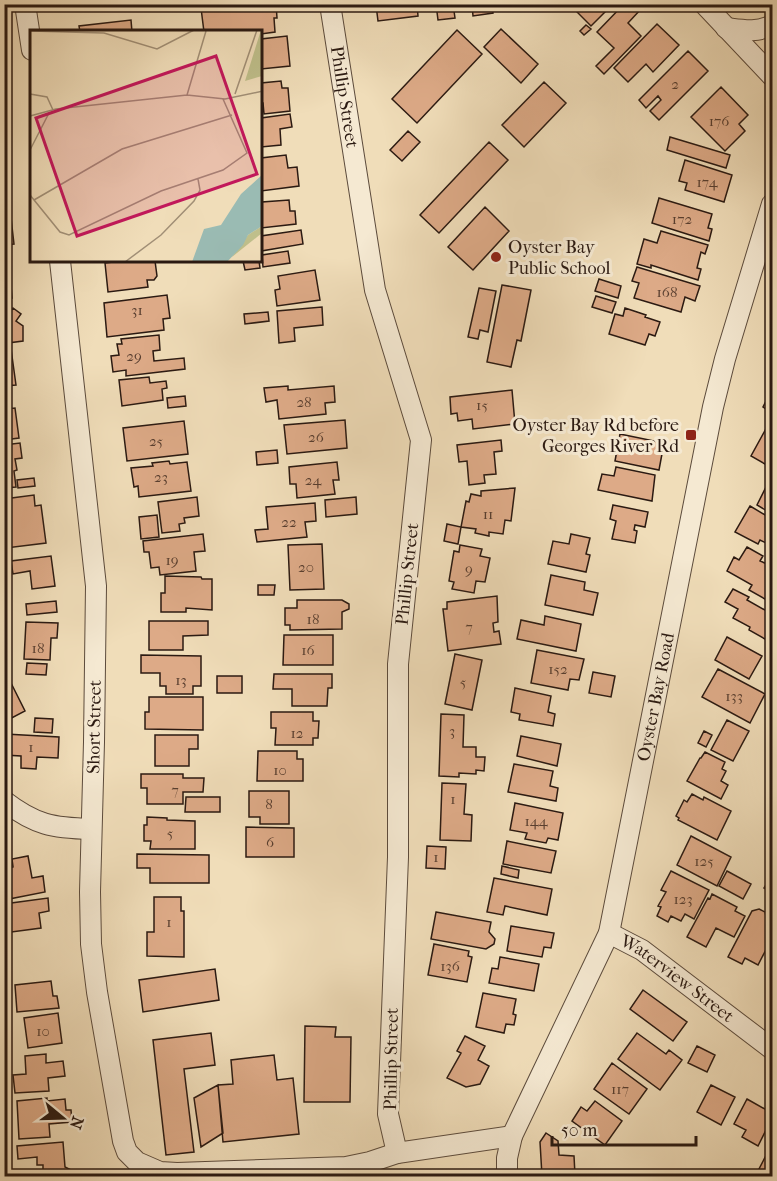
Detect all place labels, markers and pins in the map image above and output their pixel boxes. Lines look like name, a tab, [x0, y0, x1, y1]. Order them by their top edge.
place label: Oyster Bay Public School	[508, 237, 610, 279]
marker: Oyster Bay Public School	[489, 250, 503, 264]
place label: Oyster Bay Rd before Georges River Rd	[513, 415, 679, 457]
marker: Oyster Bay Rd before Georges River Rd	[684, 428, 698, 442]

